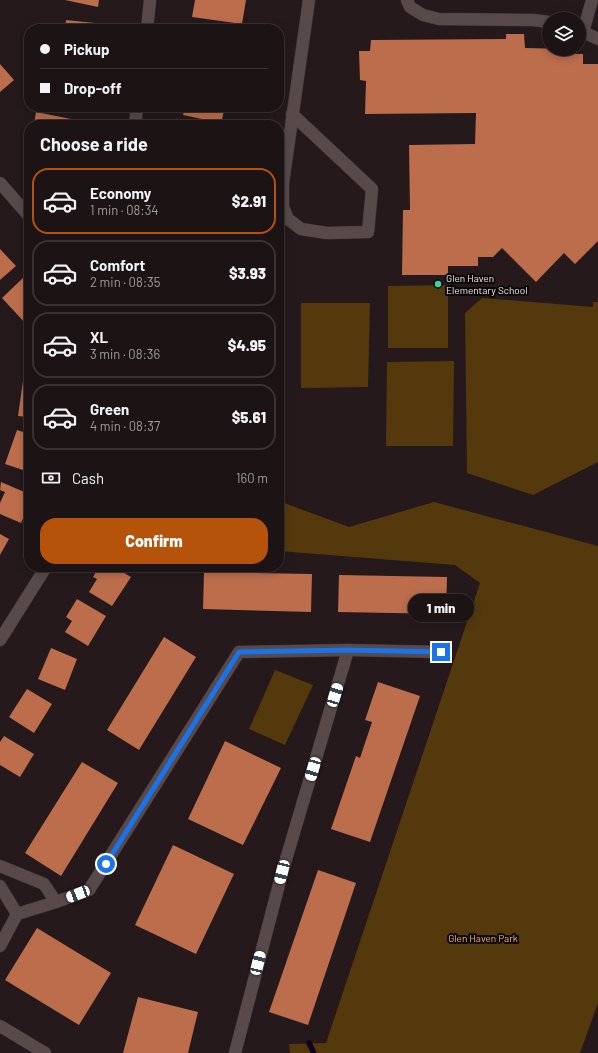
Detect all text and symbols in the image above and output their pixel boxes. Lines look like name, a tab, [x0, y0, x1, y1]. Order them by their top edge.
map controls	[542, 12, 586, 56]
button: layers	[542, 12, 586, 56]
text: Pickup	[64, 40, 110, 58]
text: Drop-off	[64, 79, 122, 97]
text: Choose a ride	[40, 133, 148, 155]
icon: car	[42, 183, 78, 219]
text: Economy	[90, 184, 151, 202]
text: $2.91	[232, 192, 266, 210]
text: 1 min · 08:34	[90, 202, 159, 218]
icon: car	[42, 255, 78, 291]
text: Comfort	[90, 256, 145, 274]
text: $3.93	[229, 264, 266, 282]
place label: Glen Haven Elementary School	[446, 272, 527, 296]
text: 2 min · 08:35	[90, 274, 160, 290]
marker: Glen Haven Elementary School	[433, 279, 443, 289]
icon: car	[42, 327, 78, 363]
text: XL	[90, 328, 108, 346]
text: $4.95	[228, 336, 266, 354]
text: 3 min · 08:36	[90, 346, 160, 362]
icon: car	[42, 399, 78, 435]
text: Green	[90, 400, 129, 418]
text: $5.61	[232, 408, 266, 426]
text: 4 min · 08:37	[90, 418, 160, 434]
icon: cash	[40, 467, 62, 489]
text: Cash	[72, 469, 104, 487]
text: 160 m	[236, 470, 268, 486]
button: Confirm	[40, 518, 268, 564]
callout: 1 min	[408, 594, 474, 622]
text: 1 min	[427, 600, 455, 616]
route end	[432, 643, 450, 661]
car	[326, 682, 344, 708]
car	[304, 756, 322, 782]
route start	[97, 855, 115, 873]
car	[273, 859, 291, 885]
car	[65, 884, 91, 904]
park label: Glen Haven Park	[448, 932, 518, 944]
car	[249, 950, 267, 976]

